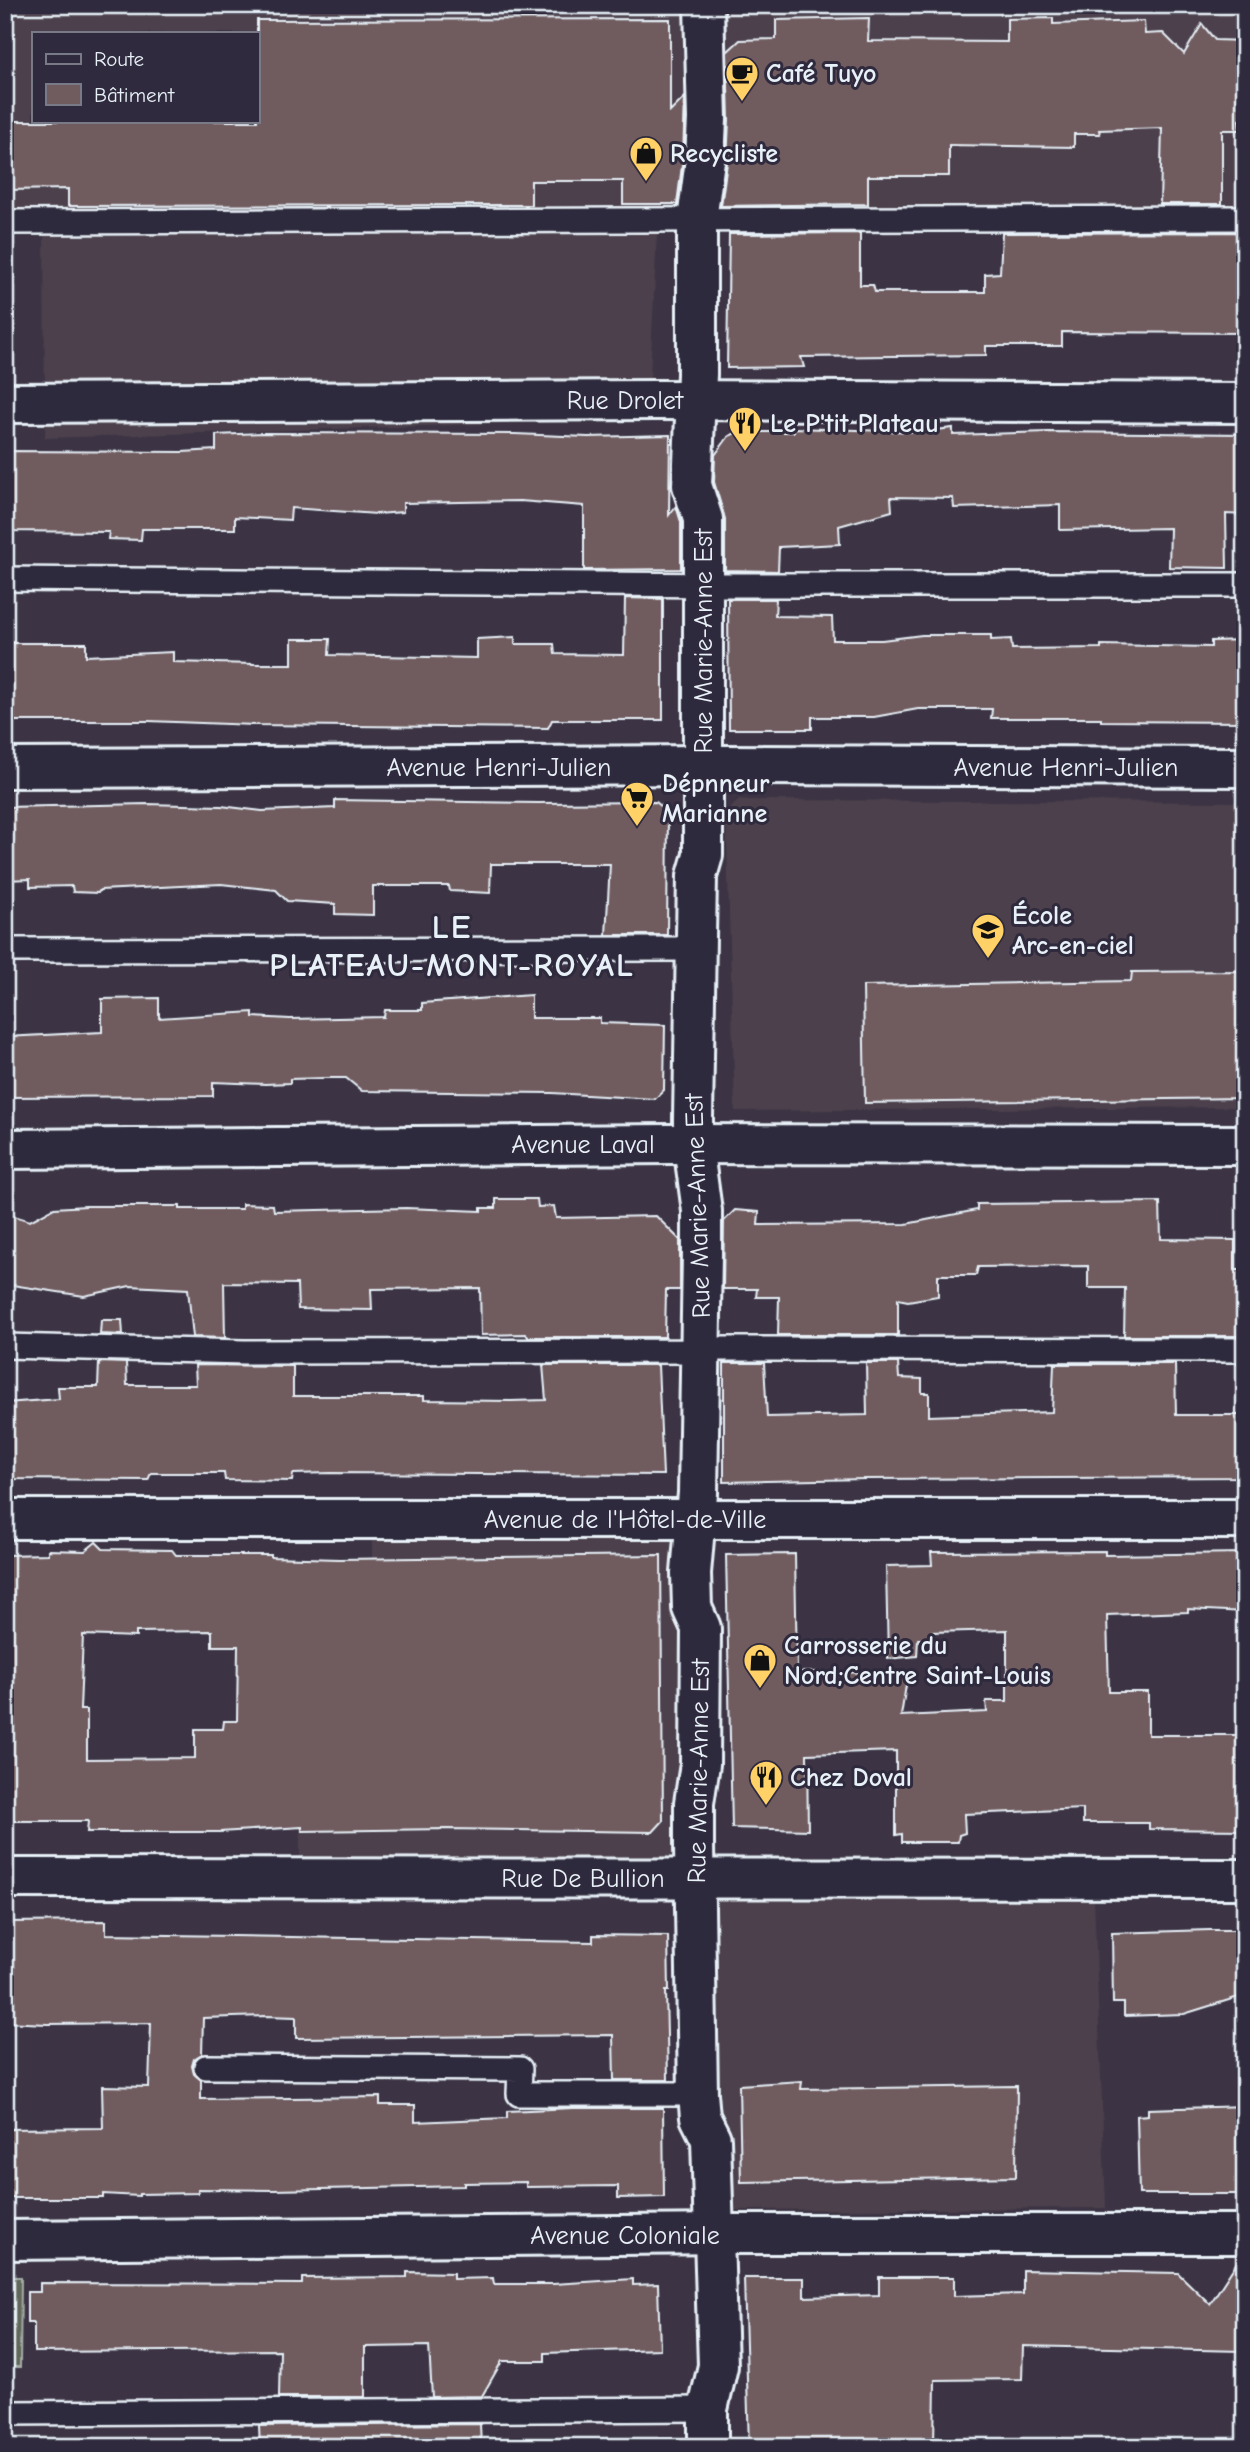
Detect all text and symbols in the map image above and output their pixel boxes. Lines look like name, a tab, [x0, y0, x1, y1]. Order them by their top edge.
legend	[32, 32, 259, 122]
text: Route	[94, 47, 144, 71]
cafe icon: Café Tuyo	[723, 54, 761, 103]
place label: Café Tuyo	[766, 59, 876, 89]
text: Bâtiment	[94, 83, 175, 107]
shop icon: Recycliste	[627, 134, 665, 183]
place label: Recycliste	[670, 139, 778, 169]
street label: Rue Drolet	[567, 386, 685, 416]
restaurant icon: Le P'tit Plateau	[726, 404, 764, 453]
place label: Le P'tit Plateau	[770, 409, 939, 439]
street label: Rue Marie-Anne Est	[689, 527, 719, 753]
street label: Avenue Henri-Julien	[387, 753, 611, 783]
street label: Avenue Henri-Julien	[954, 753, 1178, 783]
place label: Dépnneur Marianne	[662, 769, 770, 829]
supermarket icon: Dépnneur Marianne	[618, 779, 656, 828]
place label: École Arc-en-ciel	[1012, 900, 1134, 961]
district label: LE PLATEAU-MONT-ROYAL	[269, 908, 635, 984]
school or university icon: École Arc-en-ciel	[969, 911, 1007, 960]
street label: Rue Marie-Anne Est	[679, 1091, 717, 1319]
street label: Avenue Laval	[511, 1130, 655, 1160]
street label: Avenue de l'Hôtel-de-Ville	[484, 1505, 766, 1535]
place label: Carrosserie du Nord;Centre Saint-Louis	[784, 1631, 1051, 1691]
shop icon: Carrosserie du Nord;Centre Saint-Louis	[741, 1641, 779, 1690]
street label: Rue Marie-Anne Est	[682, 1657, 716, 1884]
restaurant icon: Chez Doval	[747, 1758, 785, 1807]
place label: Chez Doval	[790, 1763, 912, 1793]
street label: Rue De Bullion	[501, 1864, 665, 1894]
street label: Avenue Coloniale	[530, 2221, 720, 2251]

